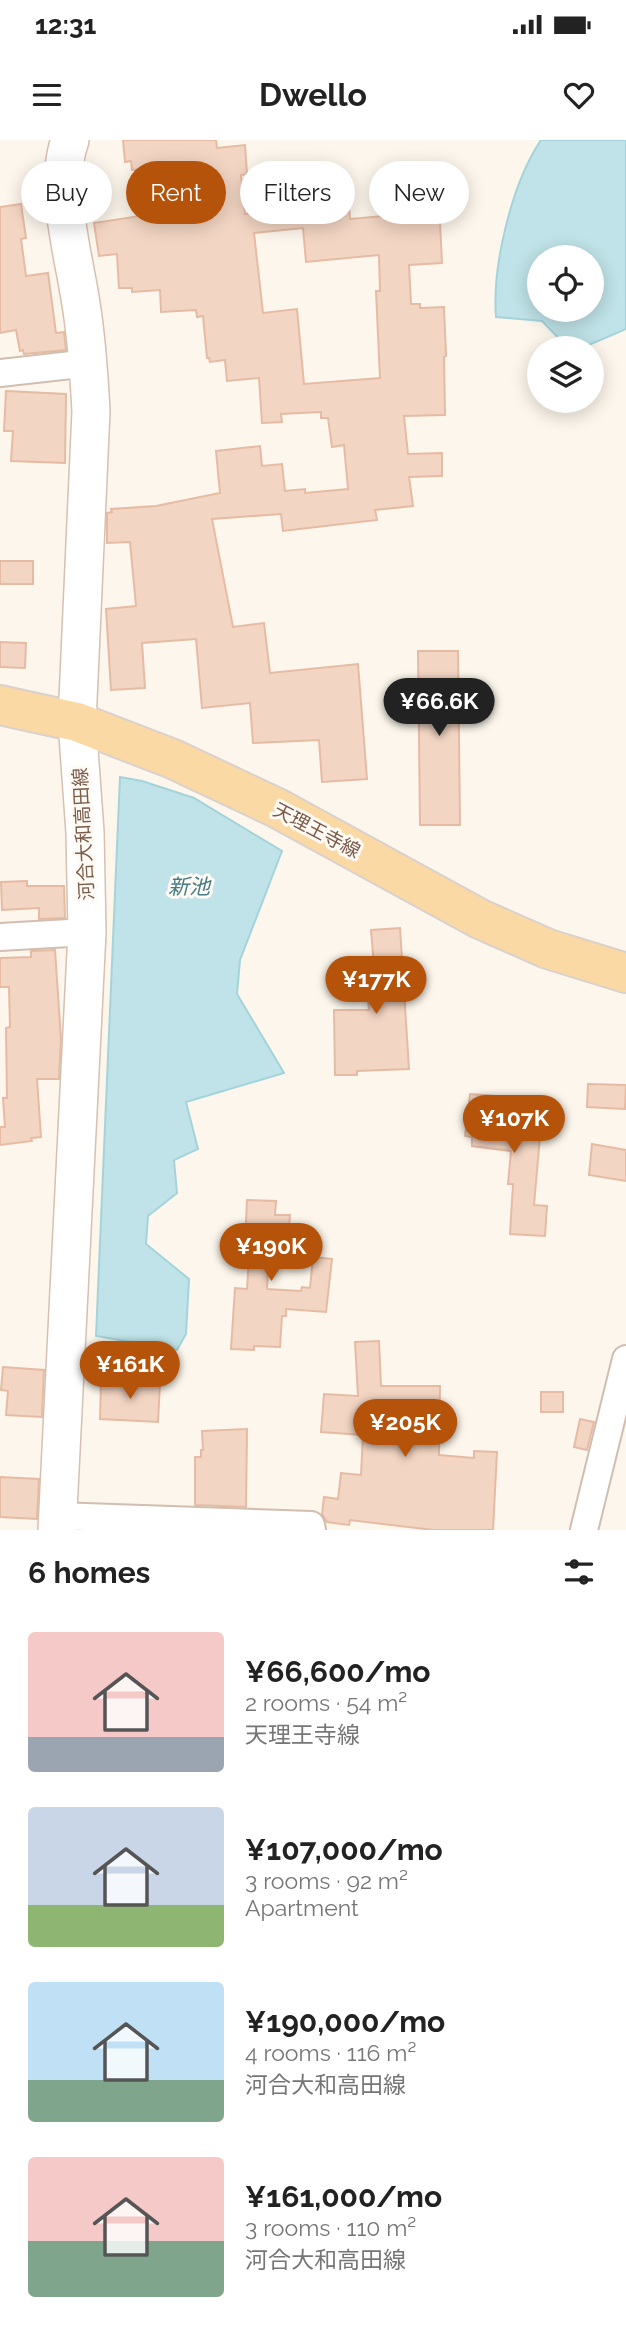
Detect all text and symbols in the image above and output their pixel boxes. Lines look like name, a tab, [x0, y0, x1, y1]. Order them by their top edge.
text: 12:31	[35, 10, 96, 40]
icon: menu	[28, 76, 66, 114]
text: Dwello	[259, 76, 367, 113]
icon: heart	[560, 76, 598, 114]
chip: Buy	[21, 161, 112, 224]
chip: Rent	[126, 161, 226, 224]
chip: Filters	[240, 161, 355, 224]
chip: New	[369, 161, 469, 224]
map controls	[527, 245, 604, 413]
button: locate	[527, 245, 604, 322]
button: layers	[527, 336, 604, 413]
pin: ¥66.6K	[382, 678, 496, 738]
text: ¥66.6K	[400, 687, 478, 714]
street label: 河合大和高田線	[69, 767, 97, 901]
street label: 天理王寺線	[270, 798, 364, 862]
water label: 新池	[168, 874, 212, 899]
pin: ¥177K	[327, 956, 425, 1016]
text: ¥177K	[341, 965, 411, 992]
pin: ¥107K	[465, 1096, 563, 1155]
text: ¥107K	[479, 1104, 549, 1131]
pin: ¥190K	[222, 1224, 320, 1283]
text: ¥190K	[236, 1232, 306, 1259]
pin: ¥161K	[81, 1342, 179, 1401]
text: ¥161K	[96, 1350, 164, 1377]
pin: ¥205K	[356, 1400, 454, 1459]
text: ¥205K	[369, 1408, 441, 1435]
icon: filters	[560, 1553, 598, 1591]
text: 6 homes	[28, 1555, 150, 1590]
text: ¥66,600/mo	[245, 1654, 431, 1689]
icon: home	[84, 1660, 168, 1744]
text: 2 rooms · 54 m²	[245, 1689, 407, 1716]
text: 天理王寺線	[245, 1721, 360, 1748]
text: ¥107,000/mo	[245, 1832, 443, 1867]
icon: home	[84, 1835, 168, 1919]
text: 3 rooms · 92 m²	[245, 1867, 408, 1894]
text: Apartment	[245, 1894, 359, 1921]
text: ¥190,000/mo	[245, 2004, 445, 2039]
icon: home	[84, 2010, 168, 2094]
text: 4 rooms · 116 m²	[245, 2039, 416, 2066]
text: 河合大和高田線	[245, 2071, 406, 2098]
text: ¥161,000/mo	[245, 2179, 442, 2214]
icon: home	[84, 2185, 168, 2269]
text: 3 rooms · 110 m²	[245, 2214, 416, 2241]
text: 河合大和高田線	[245, 2246, 406, 2273]

